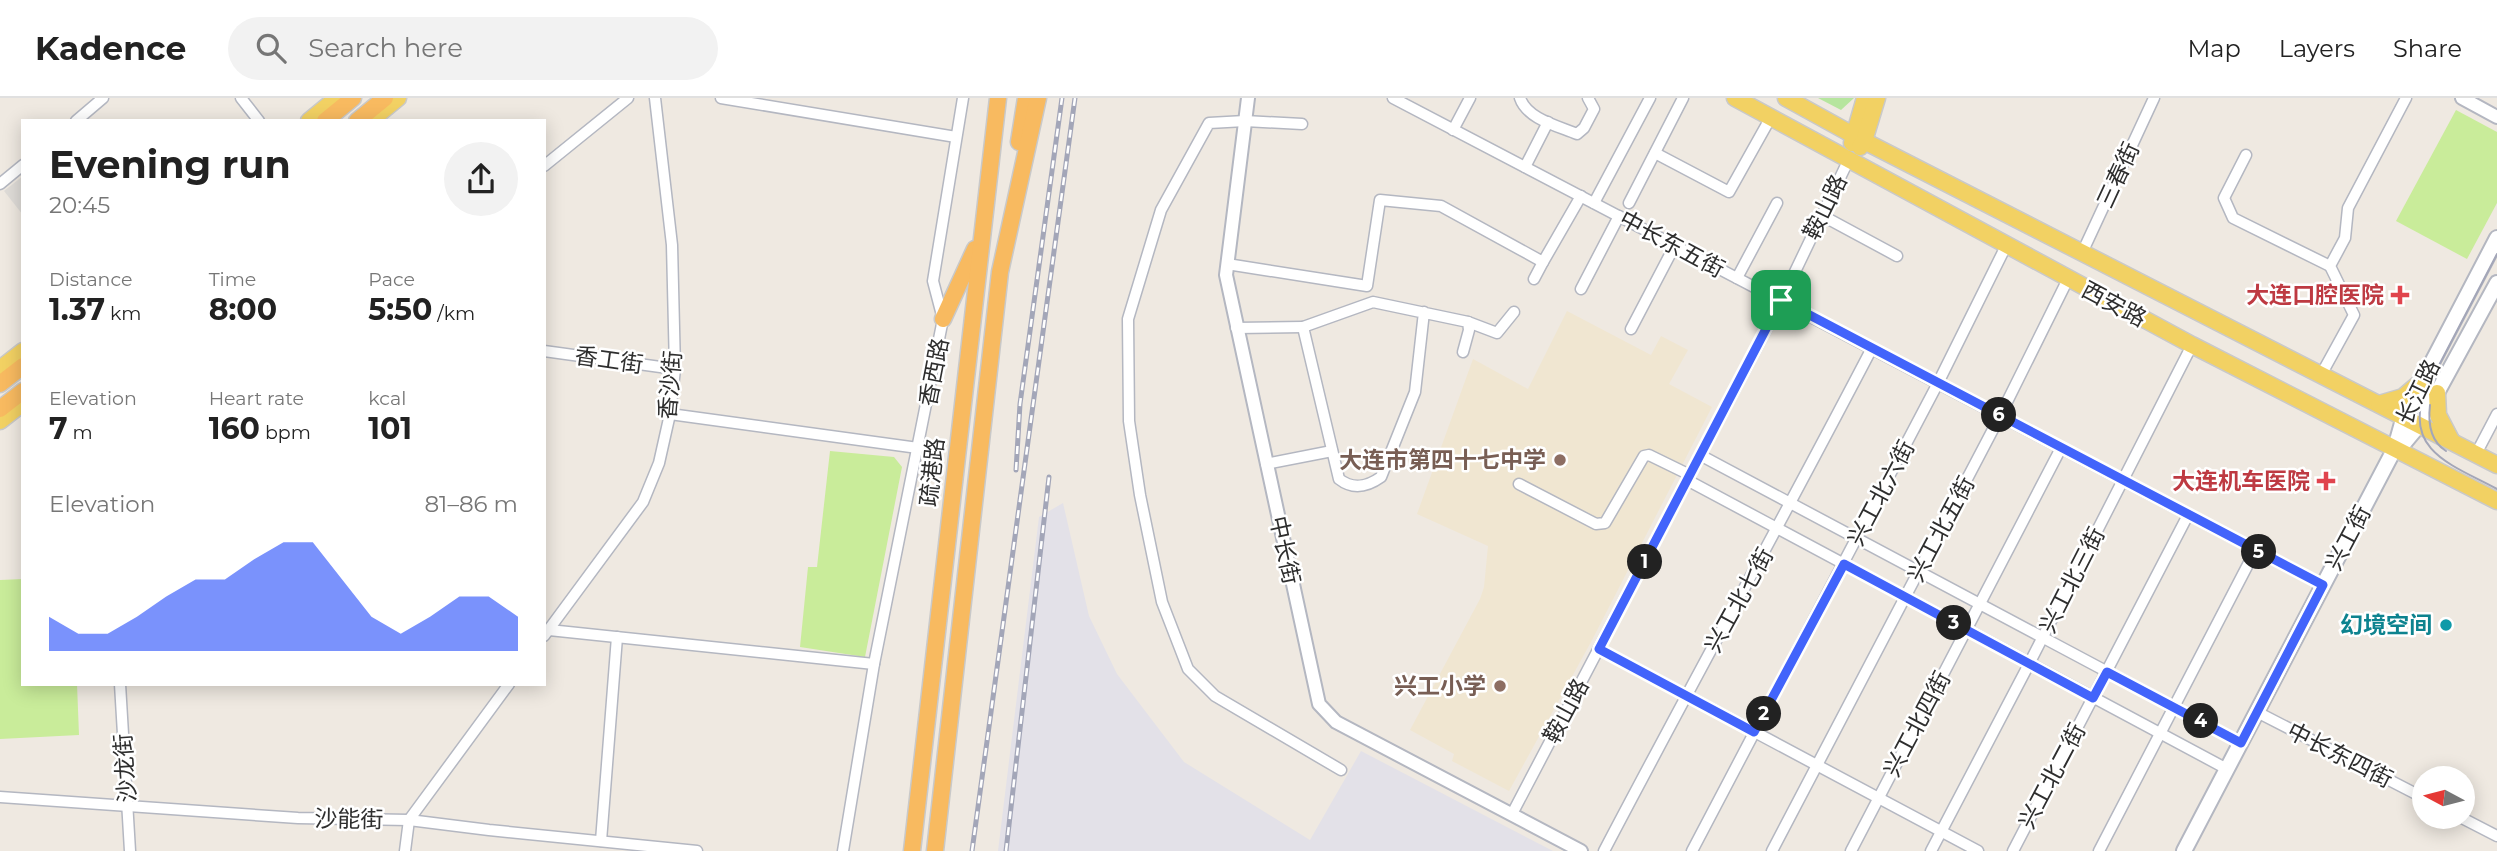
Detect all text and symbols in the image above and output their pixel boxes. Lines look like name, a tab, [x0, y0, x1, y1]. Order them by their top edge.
search box	[228, 17, 718, 80]
text: Kadence	[35, 28, 186, 68]
icon: search	[252, 29, 290, 67]
text: Search here	[308, 32, 463, 64]
text: Map	[2187, 34, 2241, 63]
text: Layers	[2279, 34, 2355, 63]
text: Share	[2393, 34, 2462, 63]
street label: 三春街	[2091, 138, 2145, 212]
text: Evening run	[49, 141, 291, 188]
button: share	[444, 142, 518, 216]
street label: 鞍山路	[1797, 170, 1853, 244]
text: 20:45	[49, 191, 110, 219]
street label: 中长东五街	[1615, 205, 1729, 283]
text: Distance	[49, 268, 132, 291]
text: Time	[209, 268, 256, 291]
text: Pace	[368, 268, 415, 291]
pin	[1751, 270, 1811, 330]
street label: 西安路	[2077, 275, 2151, 333]
icon: arrive	[1762, 281, 1800, 319]
place label: 大连口腔医院	[2246, 281, 2384, 309]
marker: 大连口腔医院	[2390, 285, 2410, 305]
text: 1.37	[49, 291, 105, 328]
text: 8:00	[209, 291, 277, 328]
text: 5:50	[368, 291, 432, 328]
text: km	[105, 302, 141, 325]
text: /km	[432, 302, 475, 325]
street label: 香西路	[914, 335, 954, 409]
street label: 香工街	[573, 341, 645, 379]
street label: 香沙街	[653, 349, 687, 421]
street label: 长江路	[2390, 355, 2446, 429]
text: Elevation	[49, 387, 137, 410]
text: Heart rate	[209, 387, 304, 410]
text: kcal	[368, 387, 406, 410]
pin: 6	[1982, 398, 2016, 432]
text: 6	[1992, 403, 2005, 426]
text: 7	[49, 410, 68, 447]
text: 160	[209, 410, 260, 447]
text: 101	[368, 410, 412, 447]
text: m	[68, 421, 93, 444]
text: bpm	[260, 421, 311, 444]
street label: 疏港路	[914, 436, 950, 508]
street label: 兴工北六街	[1842, 436, 1920, 550]
place label: 大连市第四十七中学	[1339, 446, 1546, 474]
marker: 大连市第四十七中学	[1552, 452, 1568, 468]
place label: 大连机车医院	[2172, 467, 2310, 495]
marker: 大连机车医院	[2316, 471, 2336, 491]
street label: 兴工北五街	[1902, 472, 1980, 586]
text: Elevation	[49, 490, 155, 518]
text: 81–86 m	[424, 490, 518, 518]
street label: 兴工街	[2319, 501, 2377, 575]
street label: 中长街	[1264, 513, 1306, 587]
street label: 兴工北三街	[2033, 522, 2111, 638]
pin: 5	[2242, 534, 2276, 570]
text: 5	[2253, 540, 2264, 563]
street label: 兴工北七街	[1699, 543, 1779, 657]
pin: 1	[1628, 545, 1662, 580]
text: 1	[1641, 550, 1648, 573]
pin: 3	[1937, 606, 1972, 640]
text: 3	[1948, 611, 1959, 634]
place label: 幻境空间	[2340, 611, 2432, 639]
marker: 幻境空间	[2438, 617, 2454, 633]
street label: 兴工北四街	[1878, 667, 1956, 781]
place label: 兴工小学	[1394, 672, 1486, 700]
street label: 鞍山路	[1537, 674, 1595, 748]
marker: 兴工小学	[1492, 678, 1508, 694]
pin: 2	[1746, 696, 1782, 732]
text: 2	[1758, 702, 1769, 725]
pin: 4	[2184, 704, 2218, 738]
text: 4	[2194, 709, 2207, 732]
street label: 中长东四街	[2282, 716, 2398, 794]
street label: 兴工北二街	[2013, 719, 2091, 833]
street label: 沙龙街	[109, 733, 141, 803]
north arrow	[2412, 766, 2474, 830]
map controls	[2412, 766, 2475, 829]
street label: 沙能街	[314, 804, 384, 834]

